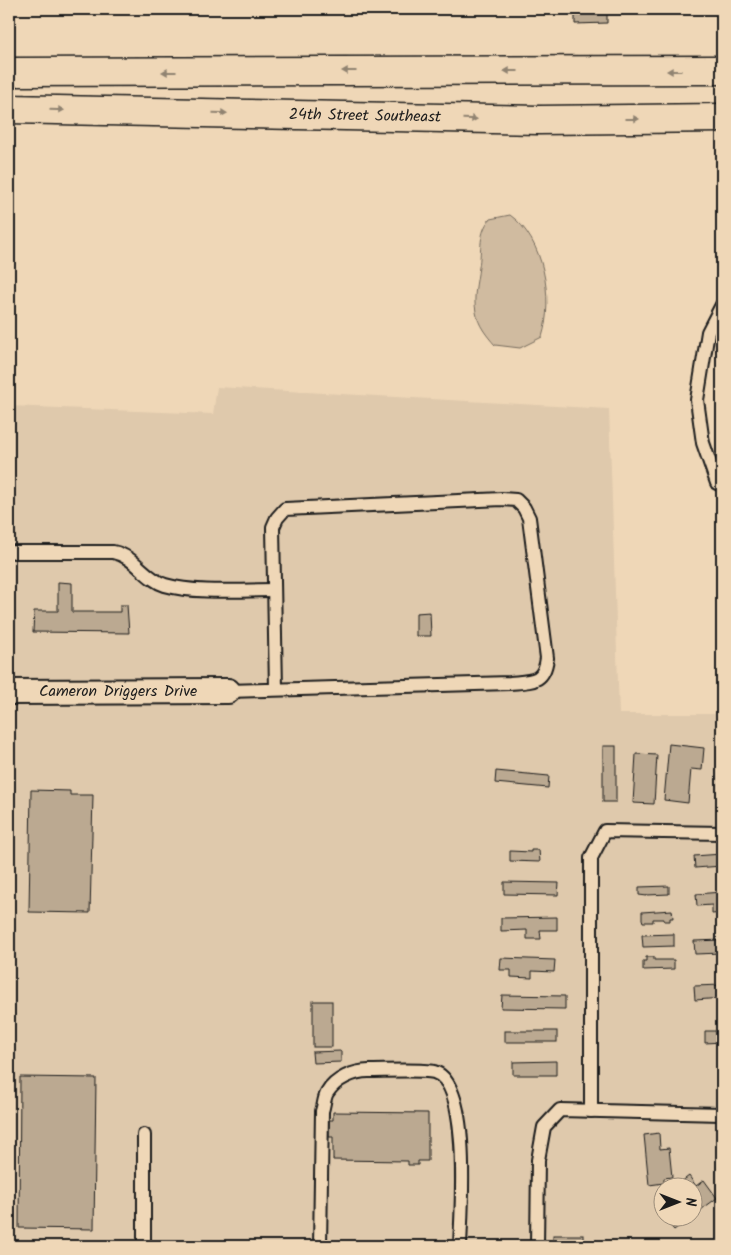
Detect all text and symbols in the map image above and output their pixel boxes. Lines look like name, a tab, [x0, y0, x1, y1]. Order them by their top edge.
one-way arrow	[340, 67, 356, 75]
one-way arrow	[503, 67, 519, 75]
one-way arrow	[665, 67, 681, 75]
one-way arrow	[160, 68, 176, 76]
street label: 24th Street Southeast	[289, 102, 442, 130]
one-way arrow	[50, 106, 66, 114]
one-way arrow	[212, 110, 228, 118]
one-way arrow	[462, 115, 478, 123]
one-way arrow	[625, 115, 641, 123]
street label: Cameron Driggers Drive	[39, 679, 197, 704]
north arrow	[654, 1178, 704, 1228]
text: N	[679, 1198, 701, 1207]

